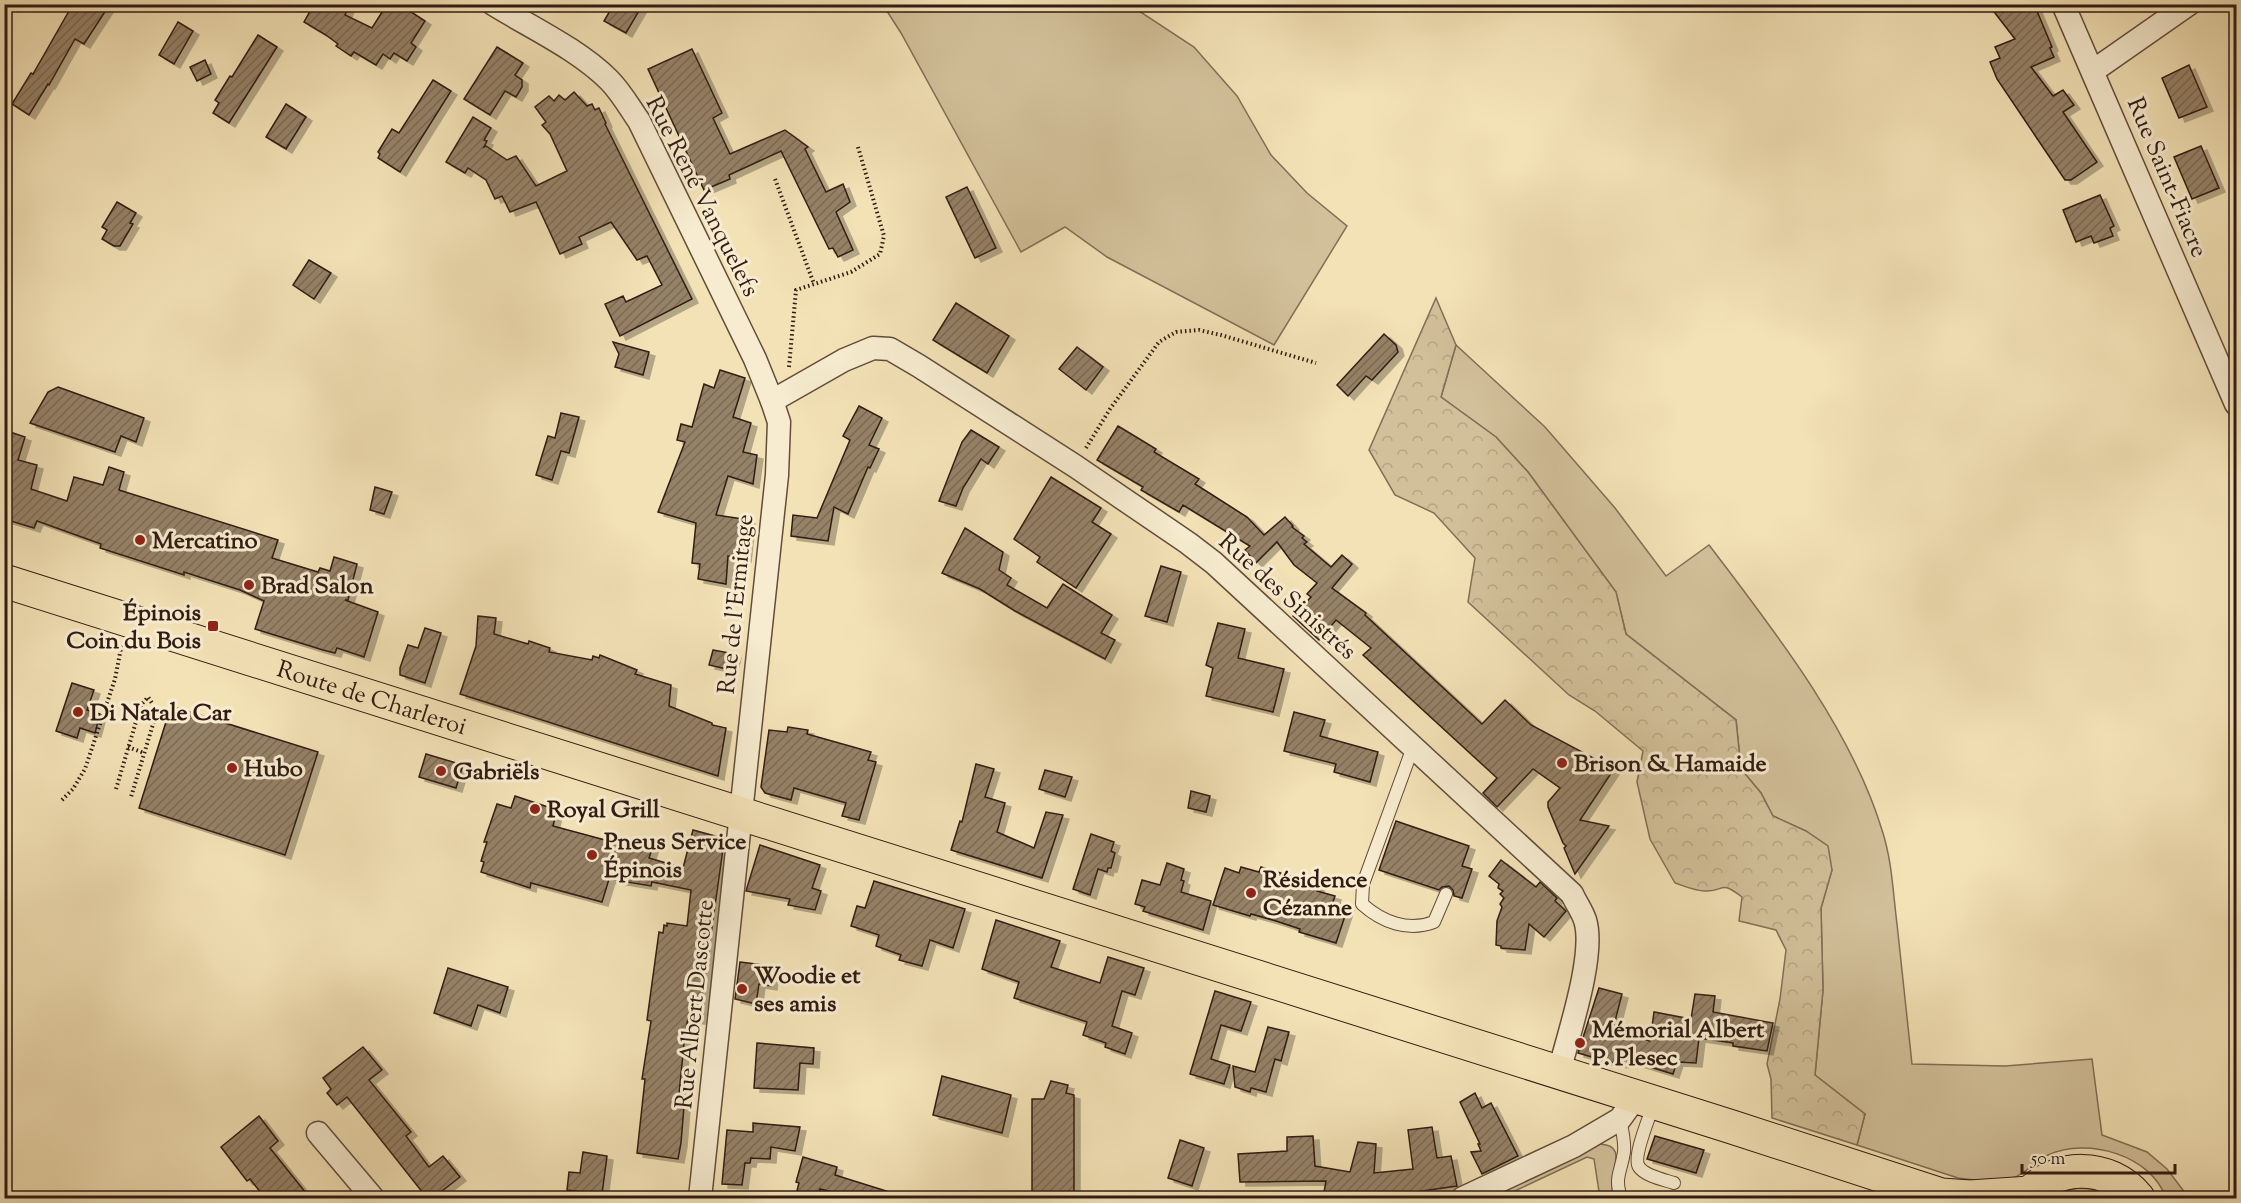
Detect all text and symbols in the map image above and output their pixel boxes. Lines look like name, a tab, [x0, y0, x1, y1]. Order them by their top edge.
street label: Rue René Vanquelefs	[636, 91, 767, 303]
street label: Rue Saint-Fiacre	[2117, 93, 2215, 263]
street label: Rue de l'Ermitage	[711, 513, 763, 696]
place label: Mercatino	[152, 525, 258, 559]
street label: Rue des Sinistrés	[1210, 526, 1363, 669]
marker: Mercatino	[133, 533, 147, 547]
place label: Brad Salon	[261, 570, 374, 604]
marker: Brad Salon	[242, 578, 256, 592]
place label: Épinois Coin du Bois	[66, 597, 201, 659]
marker: Épinois Coin du Bois	[206, 619, 220, 633]
street label: Route de Charleroi	[272, 653, 471, 745]
place label: Di Natale Car	[90, 697, 233, 731]
marker: Di Natale Car	[71, 705, 85, 719]
place label: Brison & Hamaide	[1574, 748, 1767, 782]
place label: Hubo	[244, 753, 303, 787]
place label: Gabriëls	[453, 756, 539, 790]
marker: Brison & Hamaide	[1555, 756, 1569, 770]
marker: Hubo	[225, 761, 239, 775]
marker: Gabriëls	[434, 764, 448, 778]
place label: Royal Grill	[547, 794, 660, 828]
marker: Royal Grill	[528, 802, 542, 816]
place label: Pneus Service Épinois	[604, 826, 746, 888]
marker: Pneus Service Épinois	[585, 848, 599, 862]
place label: Résidence Cézanne	[1263, 864, 1367, 926]
marker: Résidence Cézanne	[1244, 886, 1258, 900]
street label: Rue Albert Dascotte	[668, 898, 724, 1111]
place label: Woodie et ses amis	[754, 960, 861, 1022]
marker: Woodie et ses amis	[735, 982, 749, 996]
place label: Mémorial Albert P. Plesec	[1592, 1014, 1765, 1076]
marker: Mémorial Albert P. Plesec	[1573, 1036, 1587, 1050]
scale bar	[2022, 1137, 2175, 1175]
text: 50 m	[2030, 1147, 2066, 1173]

